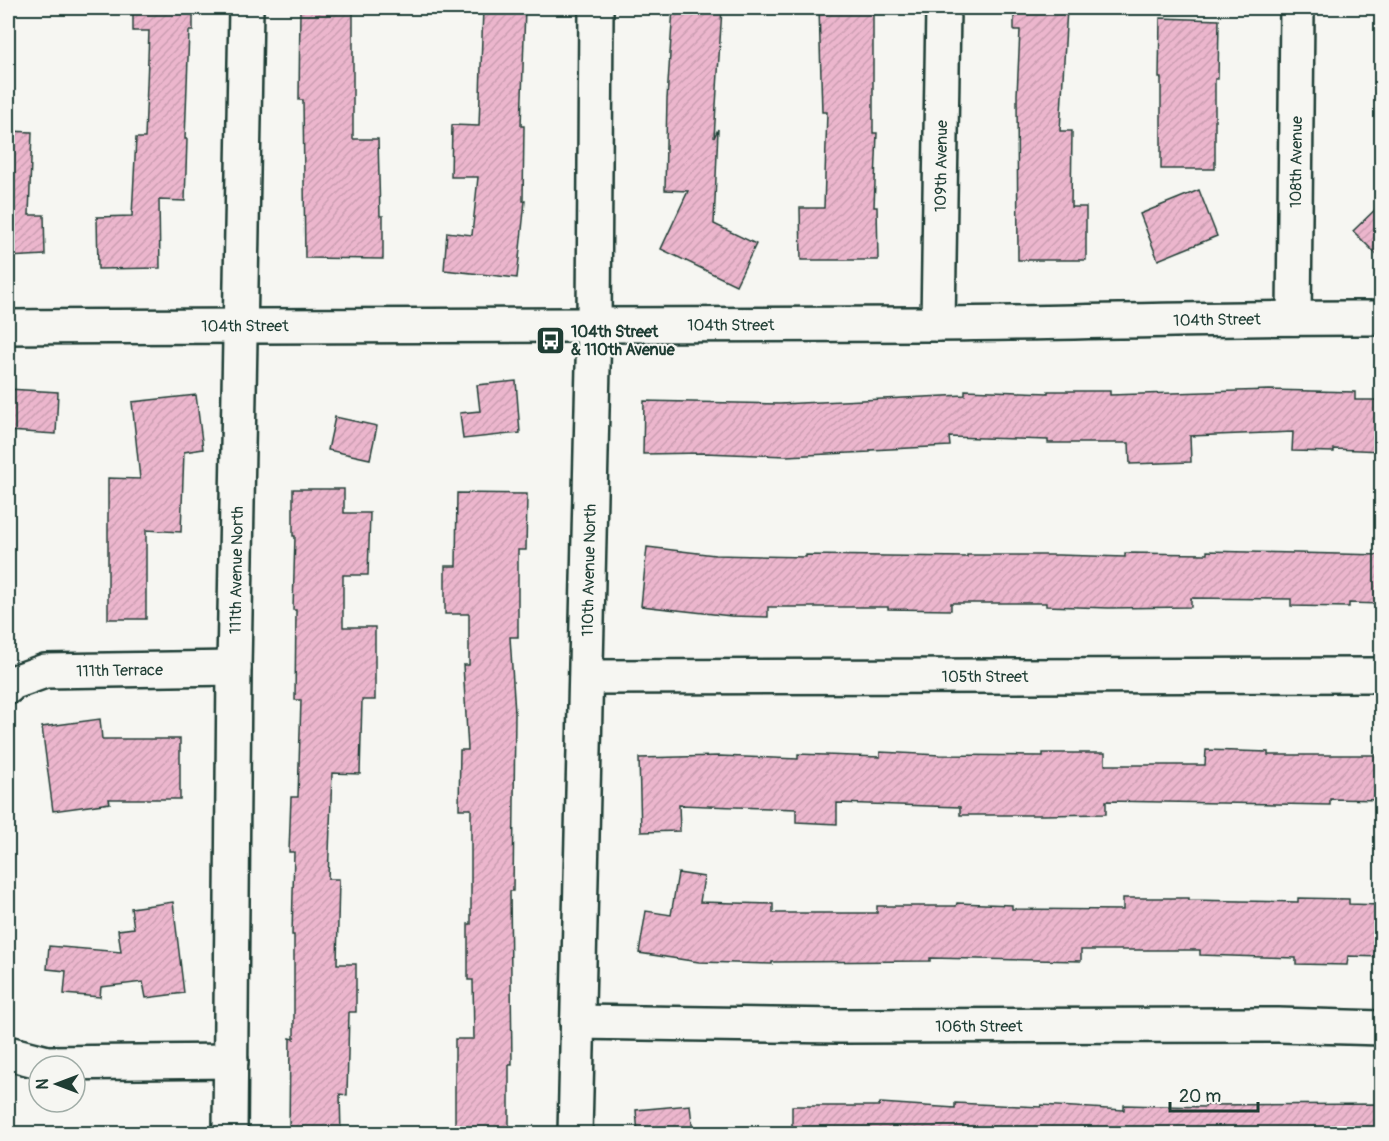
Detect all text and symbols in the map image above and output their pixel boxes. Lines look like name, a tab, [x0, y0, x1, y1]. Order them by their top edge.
street label: 108th Avenue	[1286, 116, 1307, 208]
street label: 109th Avenue	[931, 120, 952, 212]
street label: 104th Street	[1173, 309, 1261, 331]
street label: 104th Street	[687, 315, 775, 335]
street label: 104th Street	[201, 316, 289, 337]
place label: 104th Street & 110th Avenue	[571, 322, 676, 360]
bus stop icon: 104th Street & 110th Avenue	[534, 324, 566, 356]
street label: 110th Avenue North	[578, 504, 601, 637]
street label: 111th Avenue North	[226, 506, 248, 634]
street label: 111th Terrace	[76, 660, 163, 682]
street label: 105th Street	[942, 667, 1029, 687]
street label: 106th Street	[935, 1017, 1023, 1037]
north arrow	[27, 1054, 87, 1114]
scale bar	[1170, 1075, 1258, 1113]
text: N	[33, 1078, 53, 1089]
text: 20 m	[1179, 1085, 1221, 1108]

